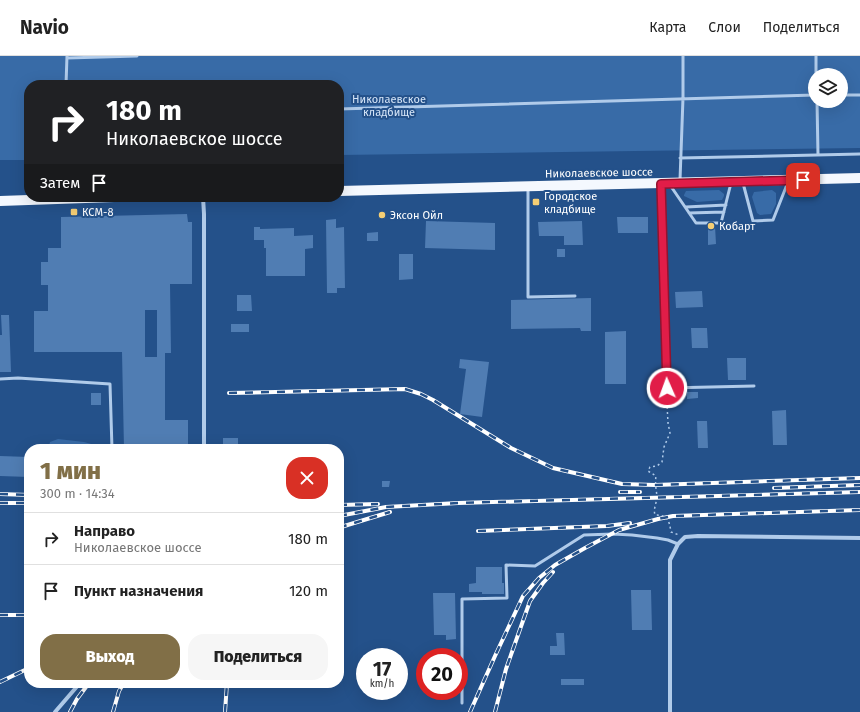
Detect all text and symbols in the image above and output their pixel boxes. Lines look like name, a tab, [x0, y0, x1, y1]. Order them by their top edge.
text: Navio	[20, 16, 69, 39]
text: Карта	[649, 19, 686, 36]
text: Слои	[708, 19, 741, 36]
text: Поделиться	[763, 19, 840, 36]
map controls	[808, 68, 848, 108]
button: layers	[808, 68, 848, 108]
park label: Николаевское кладбище	[352, 93, 426, 119]
text: 180 m	[106, 94, 182, 127]
icon: right	[40, 96, 92, 148]
text: Николаевское шоссе	[106, 128, 283, 150]
pin	[786, 163, 820, 197]
street label: Николаевское шоссе	[545, 166, 653, 180]
icon: arrive	[792, 169, 814, 191]
icon: arrive	[88, 172, 110, 194]
text: Затем	[40, 174, 80, 192]
place label: Городское кладбище	[544, 190, 597, 216]
marker: Городское кладбище	[531, 197, 541, 207]
place label: КСМ-8	[82, 206, 113, 219]
marker: КСМ-8	[69, 207, 79, 217]
place label: Эксон Ойл	[390, 209, 443, 222]
marker: Эксон Ойл	[377, 210, 387, 220]
place label: Кобарт	[719, 220, 755, 233]
marker: Кобарт	[706, 221, 716, 231]
position arrow	[646, 367, 688, 409]
text: 1 мин	[40, 457, 101, 485]
button: close	[286, 457, 328, 499]
text: 300 m · 14:34	[40, 486, 115, 501]
text: Направо	[74, 522, 135, 540]
icon: right	[40, 528, 62, 550]
text: 180 m	[288, 530, 328, 548]
text: Николаевское шоссе	[74, 540, 202, 555]
icon: arrive	[40, 580, 62, 602]
text: Пункт назначения	[74, 582, 203, 600]
text: 120 m	[289, 582, 328, 600]
button: Выход	[40, 634, 180, 680]
button: Поделиться	[188, 634, 328, 680]
speed limit sign: 20	[416, 648, 468, 700]
text: 17	[373, 657, 391, 681]
text: km/h	[370, 678, 394, 690]

